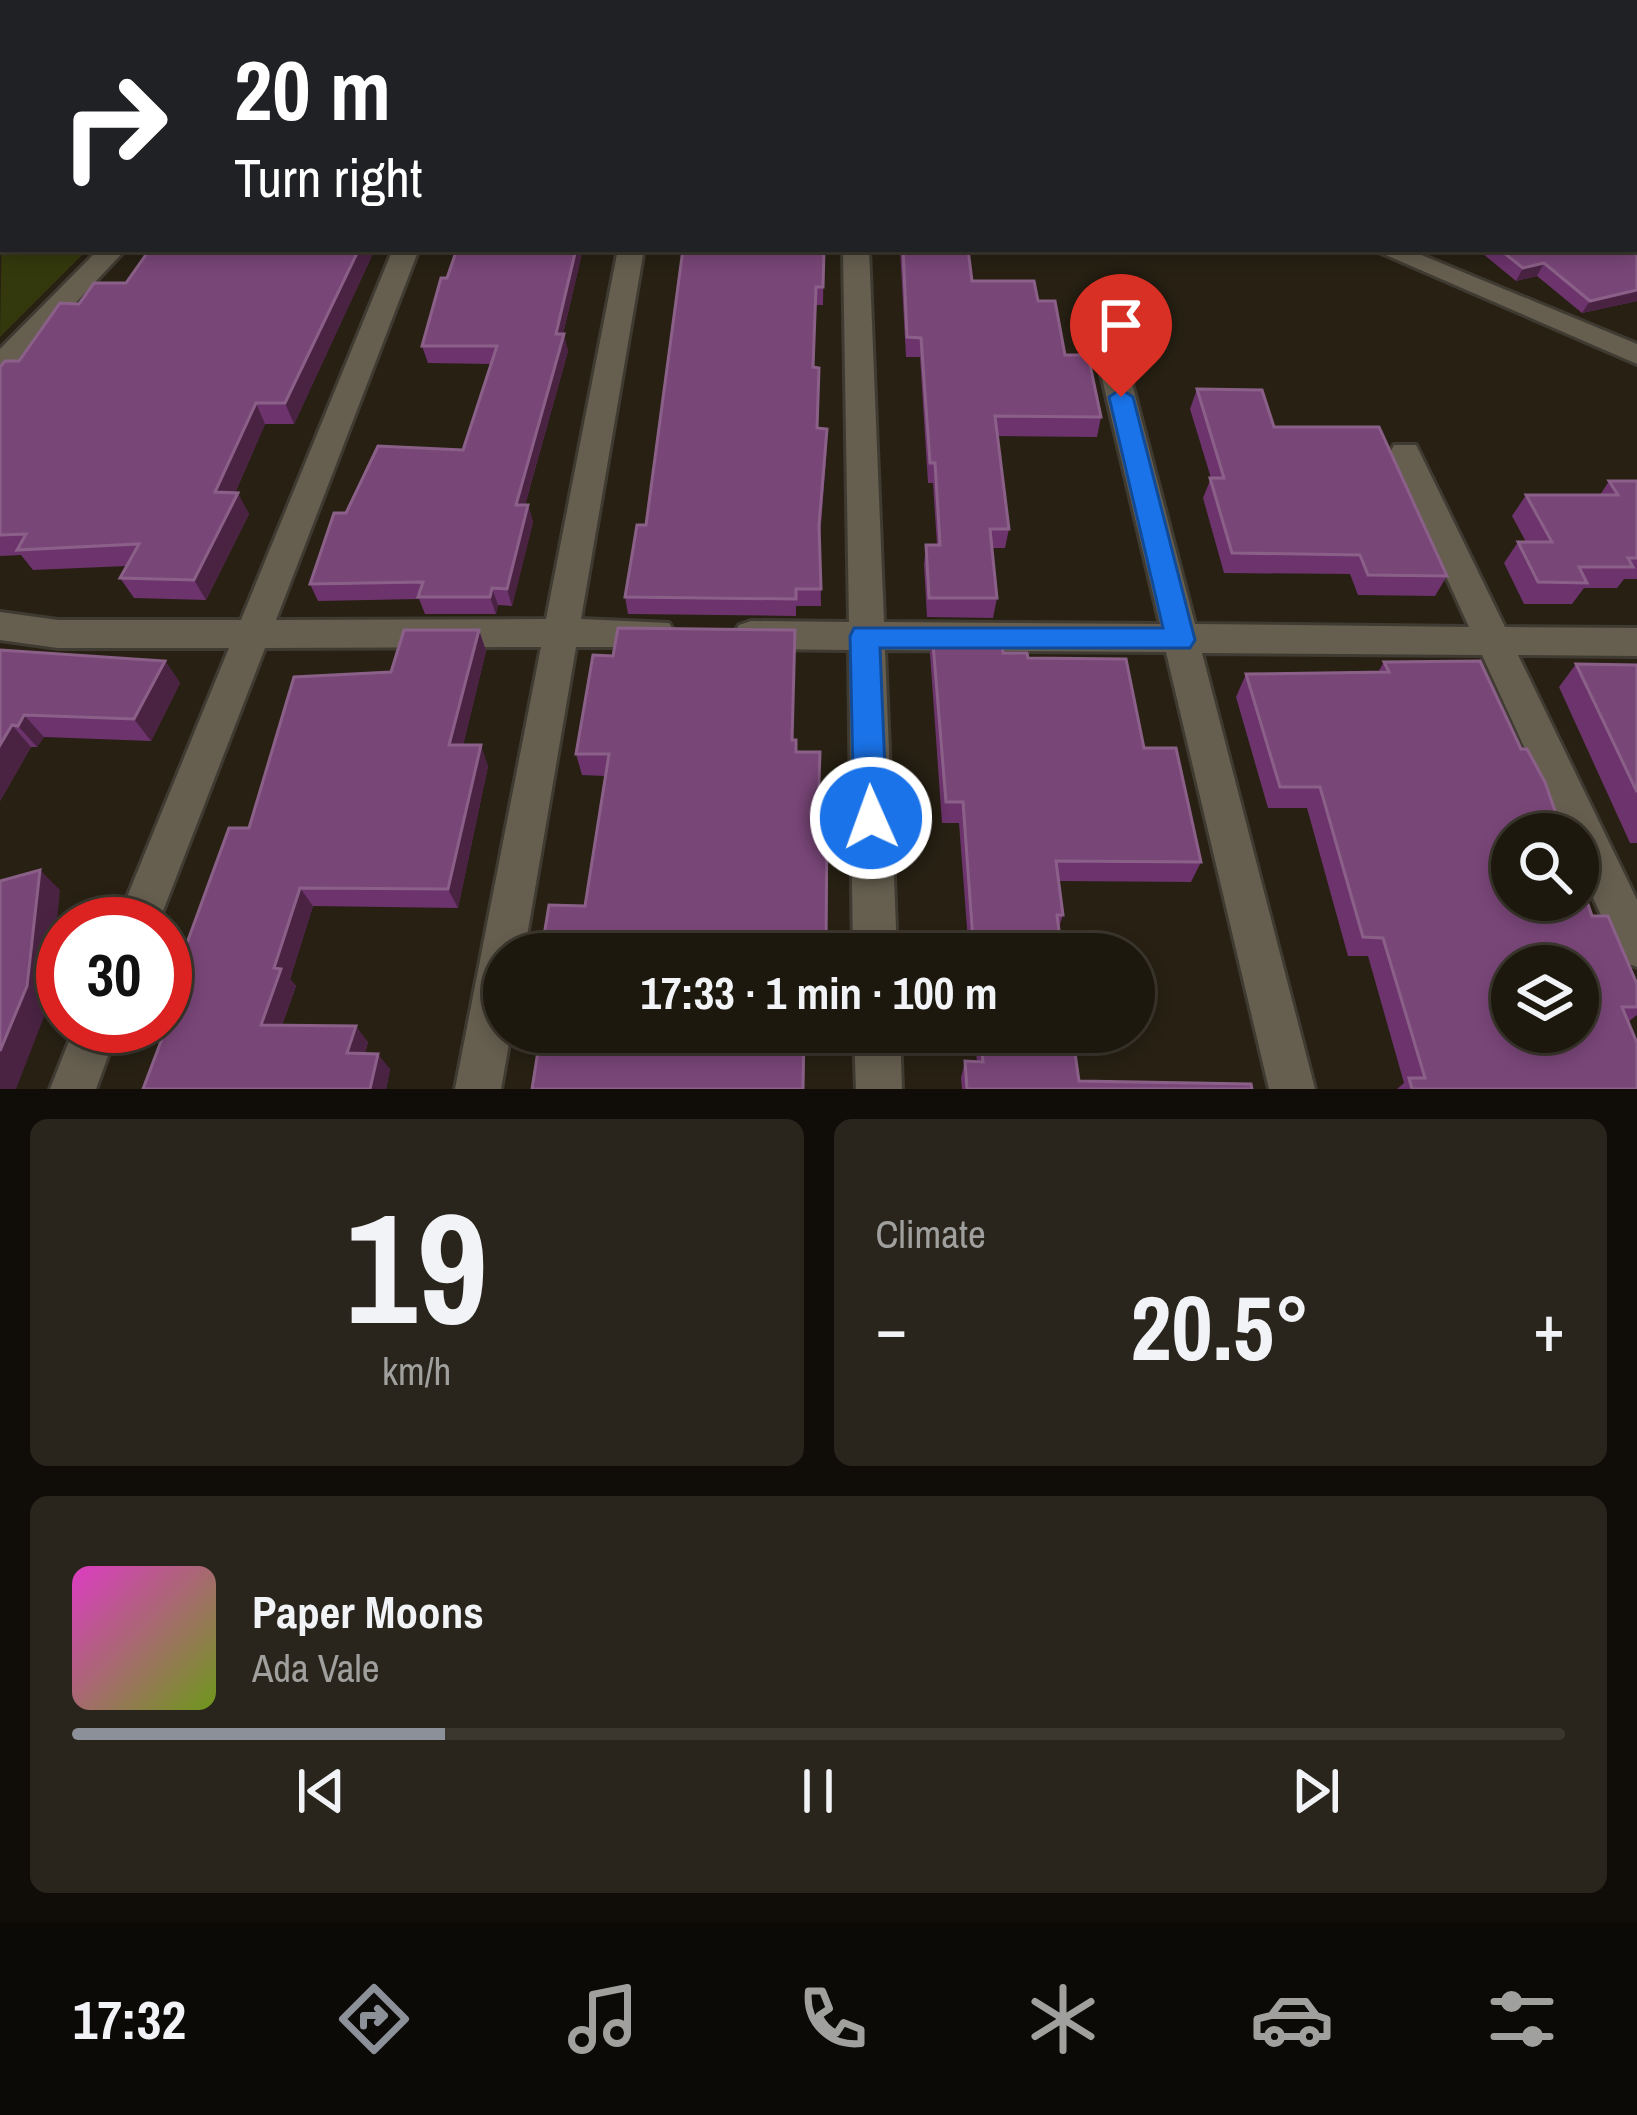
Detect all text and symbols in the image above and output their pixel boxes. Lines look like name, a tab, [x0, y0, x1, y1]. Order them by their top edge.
text: 20 m	[234, 33, 391, 146]
icon: right	[36, 48, 192, 204]
text: Turn right	[234, 141, 422, 214]
pin	[1070, 274, 1172, 397]
icon: arrive	[1088, 292, 1154, 358]
position arrow	[808, 755, 934, 881]
map controls	[1491, 813, 1599, 1053]
button: search	[1491, 813, 1599, 921]
speed limit sign: 30	[36, 897, 192, 1053]
button: layers	[1491, 945, 1599, 1053]
text: 17:33 · 1 min · 100 m	[641, 962, 997, 1023]
text: 19	[346, 1162, 488, 1372]
text: Climate	[876, 1208, 986, 1260]
text: 20.5°	[1130, 1267, 1310, 1388]
text: −	[876, 1283, 907, 1372]
text: +	[1533, 1283, 1565, 1372]
text: km/h	[382, 1345, 451, 1397]
text: Paper Moons	[252, 1581, 484, 1642]
text: Ada Vale	[252, 1642, 379, 1694]
icon: previous	[288, 1758, 354, 1824]
icon: pause	[785, 1758, 851, 1824]
icon: next	[1283, 1758, 1349, 1824]
icon: directions	[332, 1977, 416, 2061]
icon: music	[561, 1977, 645, 2061]
icon: phone	[791, 1977, 875, 2061]
icon: climate	[1021, 1977, 1105, 2061]
icon: car	[1250, 1977, 1334, 2061]
icon: filters	[1480, 1977, 1564, 2061]
text: 17:32	[73, 1983, 186, 2056]

